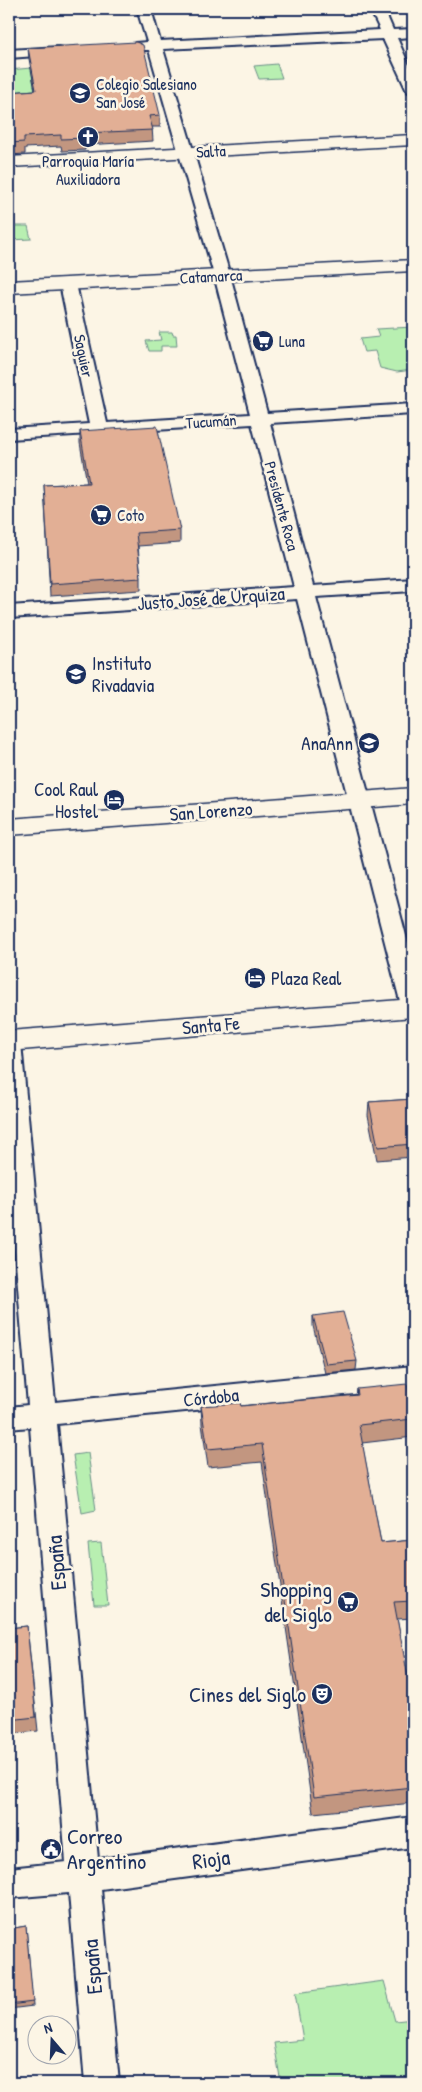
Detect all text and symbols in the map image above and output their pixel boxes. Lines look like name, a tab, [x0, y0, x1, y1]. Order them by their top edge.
place label: Colegio Salesiano San José	[96, 73, 197, 113]
school or university icon: Colegio Salesiano San José	[68, 81, 92, 105]
church icon: Parroquia María Auxiliadora	[76, 125, 100, 149]
street label: Salta	[196, 139, 226, 163]
place label: Parroquia María Auxiliadora	[42, 150, 134, 190]
street label: Catamarca	[179, 263, 243, 289]
supermarket icon: Luna	[251, 329, 275, 353]
place label: Luna	[279, 330, 305, 352]
street label: Saguier	[69, 333, 99, 379]
street label: Tucumán	[185, 408, 237, 434]
street label: Presidente Roca	[260, 459, 304, 553]
supermarket icon: Coto	[89, 503, 113, 527]
place label: Coto	[117, 504, 145, 526]
street label: Justo José de Urquiza	[136, 580, 286, 616]
place label: Instituto Rivadavia	[92, 650, 155, 698]
school or university icon: Instituto Rivadavia	[64, 662, 88, 686]
place label: AnaAnn	[301, 730, 353, 756]
school or university icon: AnaAnn	[357, 731, 381, 755]
place label: Cool Raul Hostel	[34, 776, 99, 824]
hotel icon: Cool Raul Hostel	[102, 788, 126, 812]
street label: San Lorenzo	[169, 795, 254, 827]
place label: Plaza Real	[271, 965, 342, 991]
hotel icon: Plaza Real	[243, 966, 267, 990]
street label: Santa Fe	[181, 1009, 241, 1040]
street label: Córdoba	[182, 1381, 241, 1413]
street label: España	[39, 1534, 73, 1592]
place label: Shopping del Siglo	[260, 1574, 332, 1629]
supermarket icon: Shopping del Siglo	[336, 1590, 360, 1614]
place label: Cines del Siglo	[189, 1679, 306, 1709]
theatre icon: Cines del Siglo	[310, 1682, 334, 1706]
place label: Correo Argentino	[67, 1821, 146, 1876]
public building icon: Correo Argentino	[39, 1837, 63, 1861]
street label: Rioja	[190, 1841, 232, 1876]
street label: España	[75, 1938, 109, 1996]
north arrow	[28, 2014, 78, 2064]
text: N	[41, 2017, 55, 2037]

